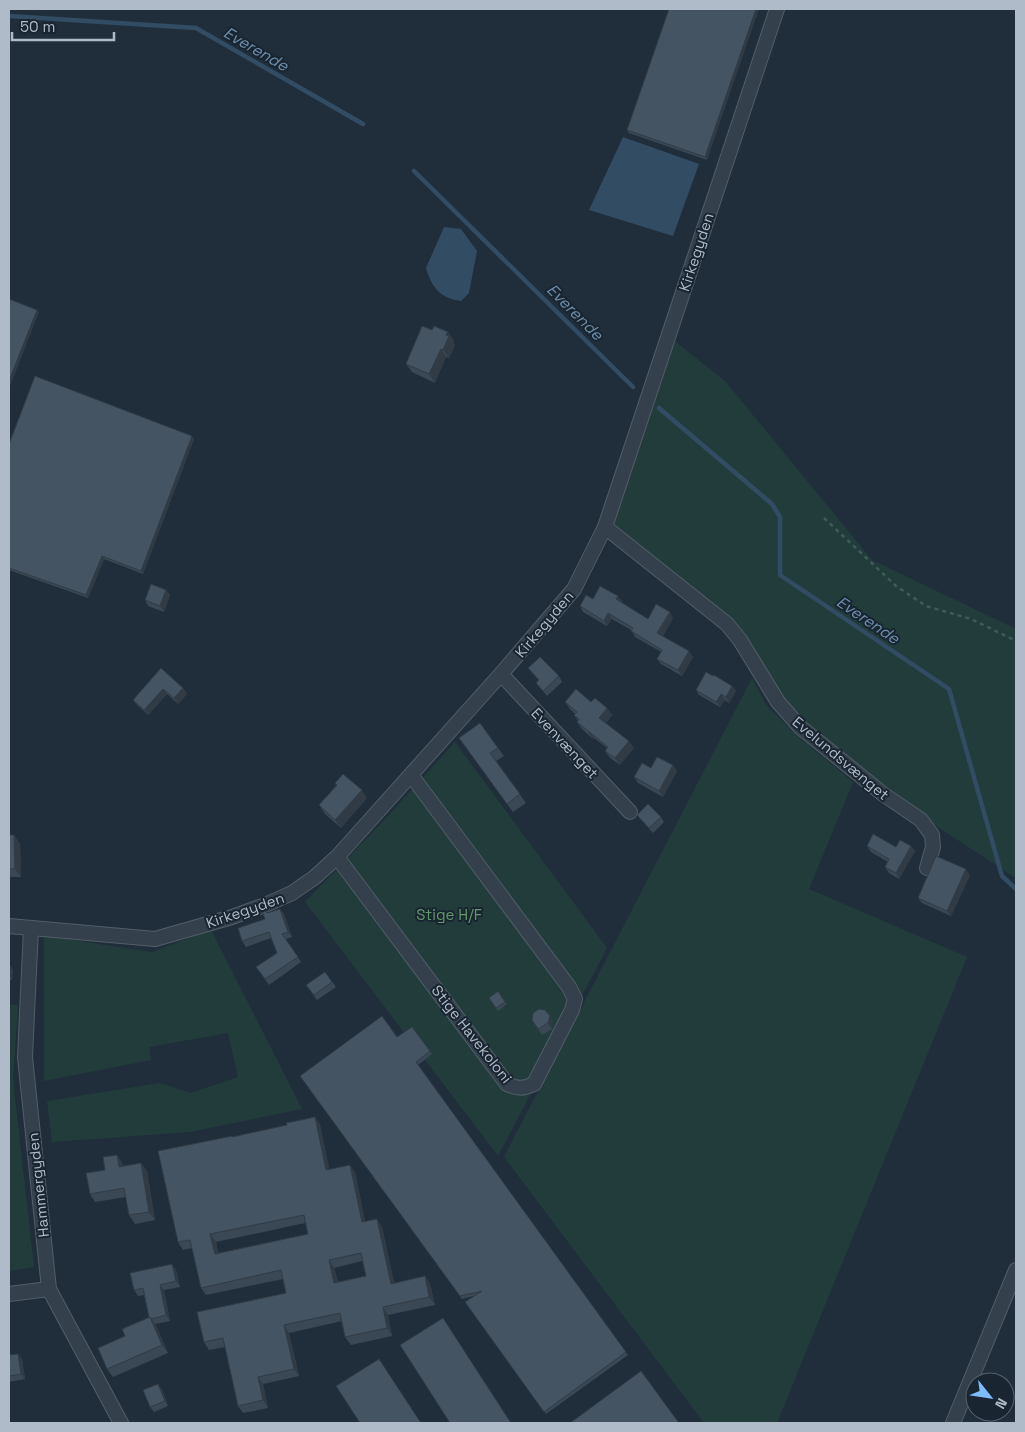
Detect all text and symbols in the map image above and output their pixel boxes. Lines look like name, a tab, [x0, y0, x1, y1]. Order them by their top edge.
scale bar	[12, 10, 115, 42]
text: 50 m	[20, 17, 55, 36]
water label: Everende	[220, 22, 293, 76]
street label: Kirkegyden	[674, 210, 718, 294]
water label: Everende	[542, 279, 608, 345]
street label: Kirkegyden	[510, 587, 578, 661]
water label: Everende	[832, 591, 904, 649]
street label: Evenvænget	[527, 704, 603, 783]
street label: Evelundsvænget	[789, 712, 893, 804]
street label: Kirkegyden	[203, 888, 287, 932]
park label: Stige H/F	[416, 905, 482, 924]
street label: Stige Havekoloni	[428, 981, 516, 1087]
street label: Hammergyden	[23, 1132, 53, 1238]
north arrow	[965, 1372, 1015, 1422]
text: N	[991, 1395, 1011, 1412]

